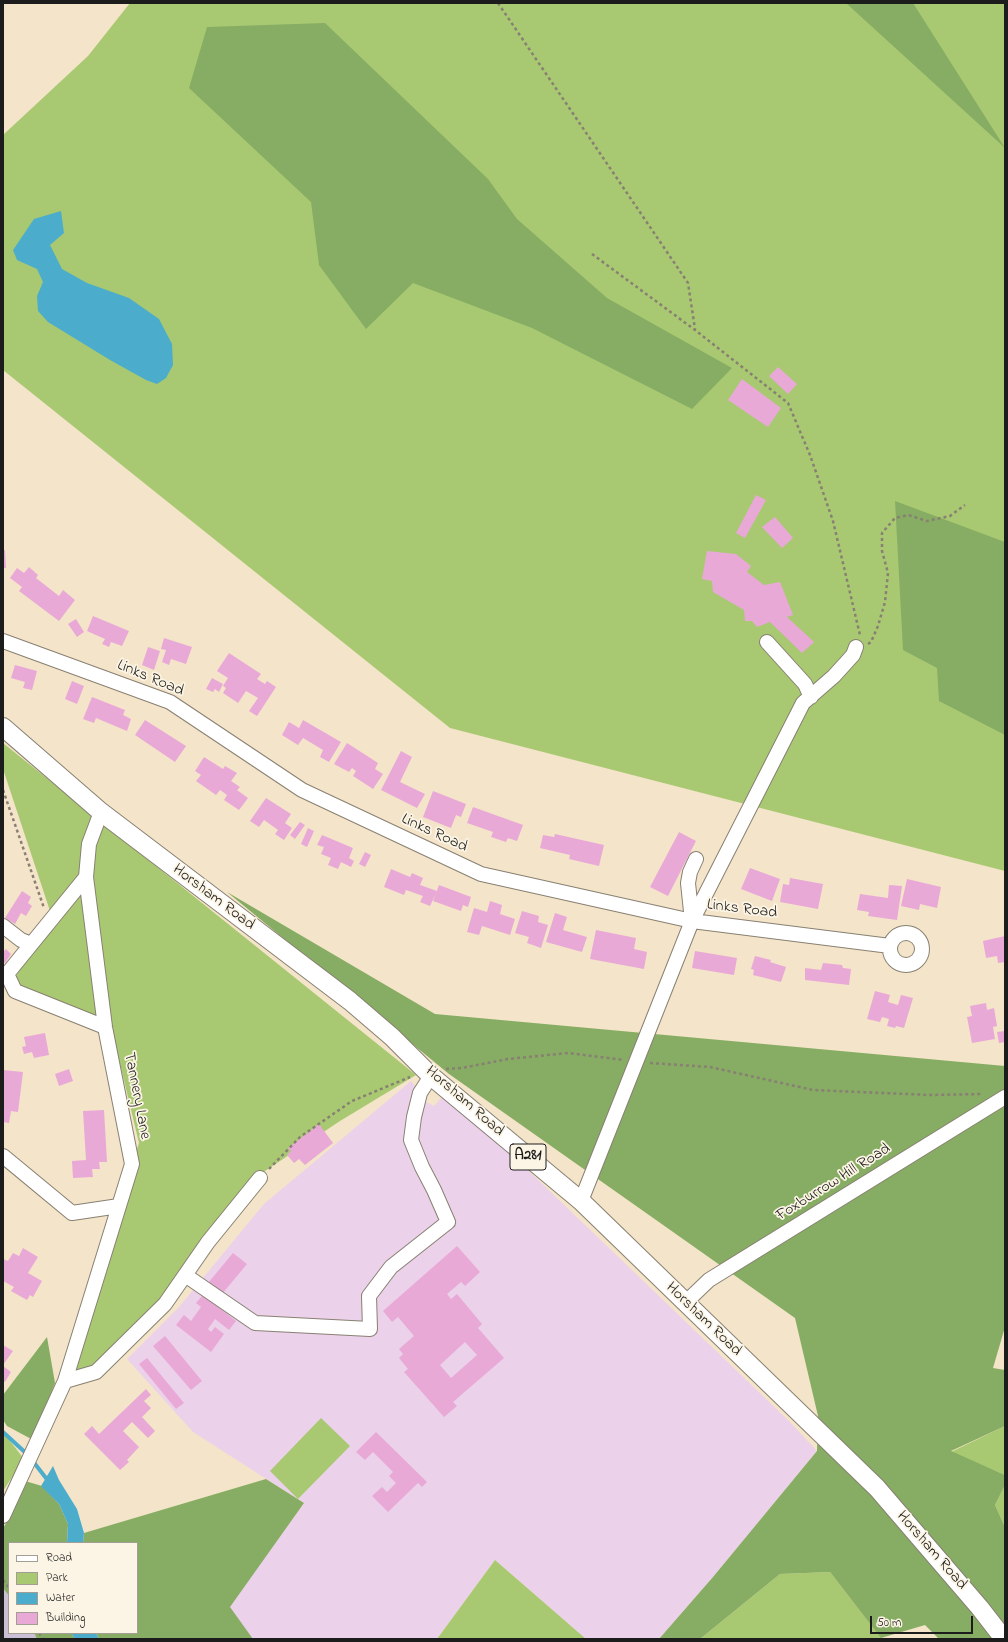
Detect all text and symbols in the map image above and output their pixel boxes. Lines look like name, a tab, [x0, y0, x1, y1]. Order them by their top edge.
street label: Links Road	[114, 656, 186, 702]
street label: Links Road	[398, 810, 470, 858]
street label: Horsham Road	[168, 861, 258, 935]
street label: Links Road	[706, 896, 778, 924]
street label: Tannery Lane	[118, 1051, 154, 1141]
street label: Horsham Road	[421, 1063, 507, 1141]
street label: Foxburrow Hill Road	[773, 1140, 895, 1226]
road number: A281	[510, 1144, 546, 1170]
street label: Horsham Road	[661, 1279, 745, 1361]
street label: Horsham Road	[892, 1508, 970, 1594]
legend	[8, 1542, 138, 1634]
text: Road	[46, 1549, 72, 1567]
text: Park	[46, 1569, 68, 1587]
text: Water	[46, 1589, 75, 1607]
scale bar	[872, 1608, 975, 1634]
text: Building	[46, 1609, 85, 1627]
text: 50 m	[877, 1614, 901, 1632]

